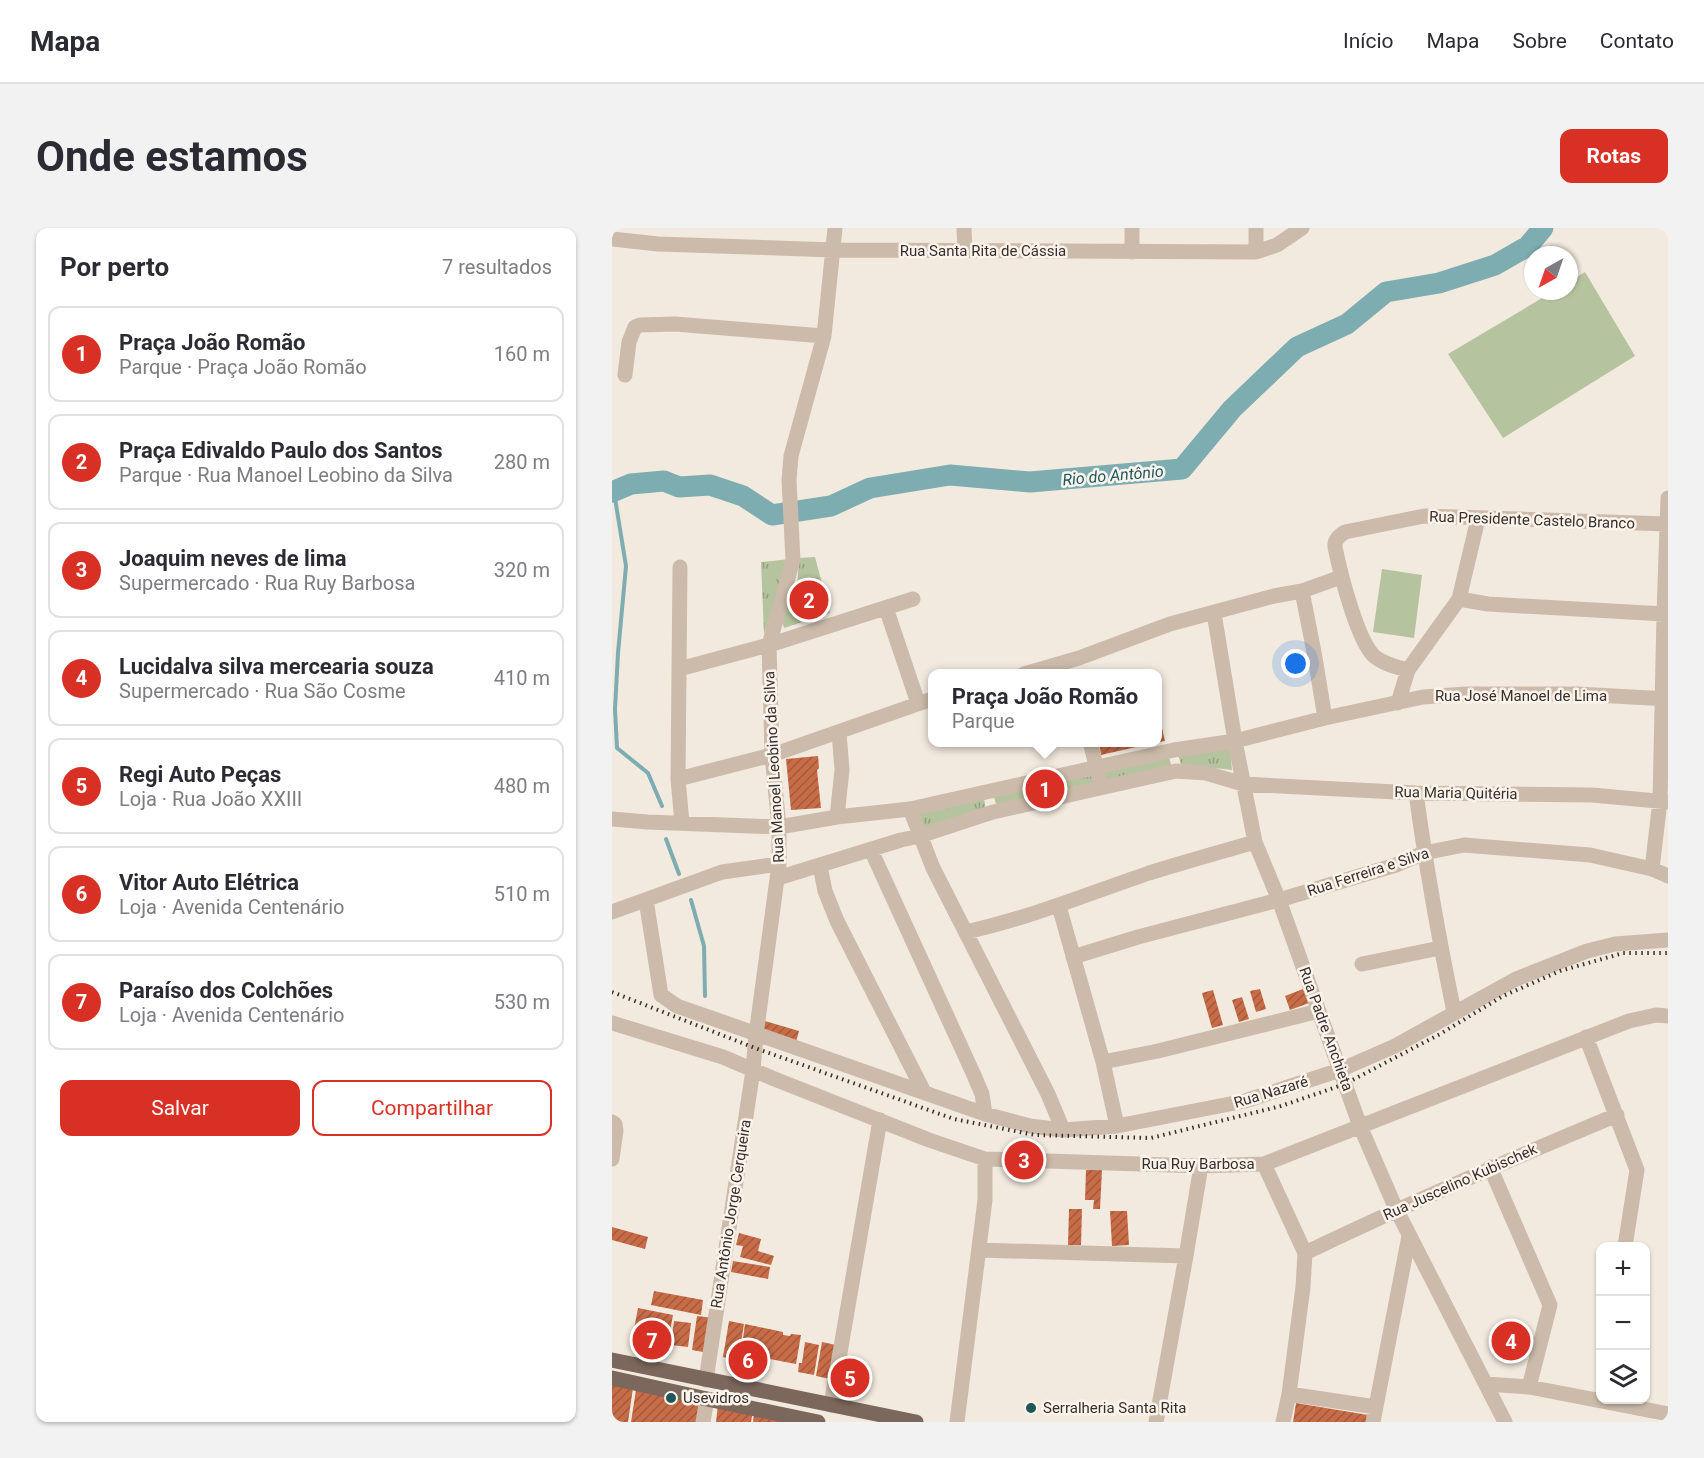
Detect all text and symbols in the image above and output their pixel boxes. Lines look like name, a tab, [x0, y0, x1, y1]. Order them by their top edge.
text: Mapa	[30, 25, 100, 58]
text: Início	[1343, 29, 1394, 53]
text: Mapa	[1427, 29, 1480, 53]
text: Sobre	[1513, 29, 1567, 53]
text: Contato	[1600, 29, 1674, 53]
button: Rotas	[1560, 129, 1668, 183]
text: Onde estamos	[36, 132, 308, 181]
street label: Rua Santa Rita de Cássia	[900, 242, 1066, 260]
north arrow	[1524, 246, 1578, 300]
text: Por perto	[60, 252, 169, 282]
text: 7 resultados	[442, 255, 552, 279]
text: Praça João Romão	[119, 330, 305, 355]
text: 1	[76, 342, 87, 366]
text: 160 m	[494, 342, 550, 366]
text: Parque · Praça João Romão	[119, 355, 367, 379]
text: Praça Edivaldo Paulo dos Santos	[119, 438, 443, 463]
text: 2	[76, 450, 87, 474]
text: 280 m	[494, 450, 550, 474]
water label: Rio do Antônio	[1062, 462, 1164, 489]
text: Parque · Rua Manoel Leobino da Silva	[119, 463, 453, 487]
street label: Rua Presidente Castelo Branco	[1429, 507, 1635, 533]
text: Joaquim neves de lima	[119, 546, 347, 571]
text: 3	[76, 558, 87, 582]
text: 320 m	[494, 558, 550, 582]
text: Supermercado · Rua Ruy Barbosa	[119, 571, 415, 595]
pin: 2	[790, 578, 828, 622]
your location	[1281, 649, 1310, 678]
text: Lucidalva silva mercearia souza	[119, 654, 434, 679]
text: 4	[76, 666, 87, 690]
text: 410 m	[494, 666, 550, 690]
popup	[928, 669, 1162, 747]
street label: Rua Manoel Leobino da Silva	[760, 671, 788, 863]
text: Supermercado · Rua São Cosme	[119, 679, 406, 703]
text: Praça João Romão	[952, 684, 1138, 709]
street label: Rua José Manoel de Lima	[1435, 687, 1607, 705]
text: Parque	[952, 709, 1015, 733]
text: Regi Auto Peças	[119, 762, 281, 787]
pin: 1	[1026, 766, 1064, 812]
text: 5	[76, 774, 87, 798]
text: 480 m	[494, 774, 550, 798]
street label: Rua Maria Quitéria	[1394, 783, 1518, 803]
text: Loja · Rua João XXIII	[119, 787, 302, 811]
street label: Rua Ferreira e Silva	[1305, 844, 1431, 900]
text: Vitor Auto Elétrica	[119, 870, 299, 895]
text: 6	[76, 882, 87, 906]
text: 510 m	[494, 882, 550, 906]
text: Loja · Avenida Centenário	[119, 895, 345, 919]
street label: Rua Padre Anchieta	[1295, 964, 1357, 1094]
text: Paraíso dos Colchões	[119, 978, 333, 1003]
text: 7	[76, 990, 87, 1014]
text: 530 m	[494, 990, 550, 1014]
text: Loja · Avenida Centenário	[119, 1003, 345, 1027]
street label: Rua Nazaré	[1232, 1072, 1310, 1112]
button: Salvar	[60, 1080, 300, 1136]
button: Compartilhar	[312, 1080, 552, 1136]
street label: Rua Antônio Jorge Cerqueira	[707, 1118, 755, 1310]
pin: 3	[1004, 1138, 1044, 1182]
street label: Rua Juscelino Kubischek	[1380, 1140, 1540, 1224]
street label: Rua Ruy Barbosa	[1141, 1155, 1255, 1173]
map controls	[1596, 1242, 1650, 1404]
button: +	[1596, 1242, 1650, 1296]
button: −	[1596, 1296, 1650, 1350]
pin: 7	[632, 1318, 672, 1362]
pin: 4	[1492, 1318, 1530, 1364]
pin: 6	[728, 1338, 768, 1382]
button: layers	[1596, 1350, 1650, 1404]
pin: 5	[830, 1356, 870, 1400]
place label: Usevidros	[683, 1389, 749, 1407]
marker: Usevidros	[664, 1391, 678, 1405]
place label: Serralheria Santa Rita	[1043, 1399, 1186, 1417]
marker: Serralheria Santa Rita	[1024, 1401, 1038, 1415]

